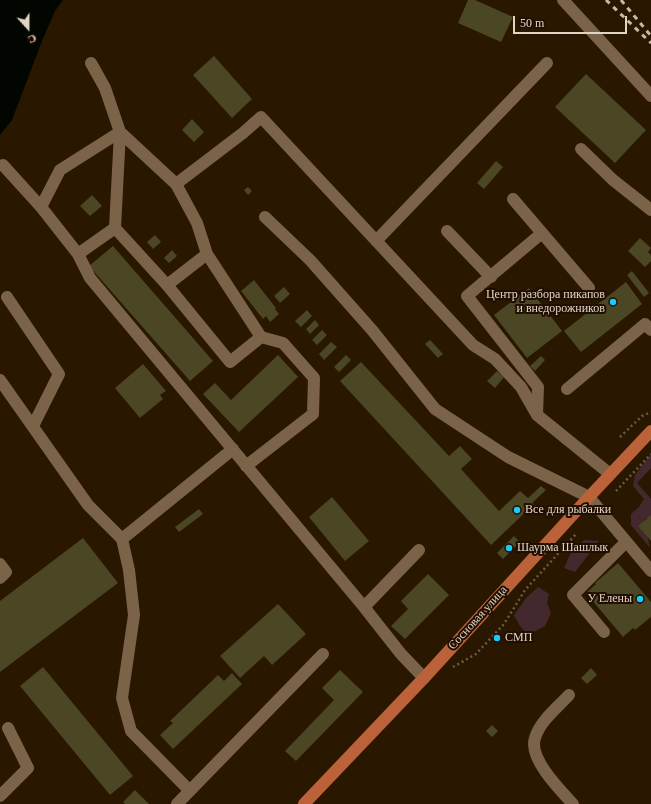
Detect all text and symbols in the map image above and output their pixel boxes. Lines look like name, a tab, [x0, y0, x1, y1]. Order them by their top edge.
north arrow	[8, 8, 48, 48]
scale bar	[515, 8, 629, 34]
text: 50 m	[520, 16, 544, 30]
text: С	[26, 32, 38, 46]
place label: Центр разбора пикапов и внедорожников	[486, 288, 605, 316]
marker: Центр разбора пикапов и внедорожников	[608, 297, 618, 307]
place label: Все для рыбалки	[525, 503, 611, 517]
marker: Все для рыбалки	[512, 505, 522, 515]
place label: Шаурма Шашлык	[517, 541, 608, 555]
marker: Шаурма Шашлык	[504, 543, 514, 553]
street label: Сосновая улица	[446, 583, 510, 653]
place label: У Елены	[587, 592, 632, 606]
marker: У Елены	[635, 594, 645, 604]
place label: СМП	[505, 631, 532, 645]
marker: СМП	[492, 633, 502, 643]

